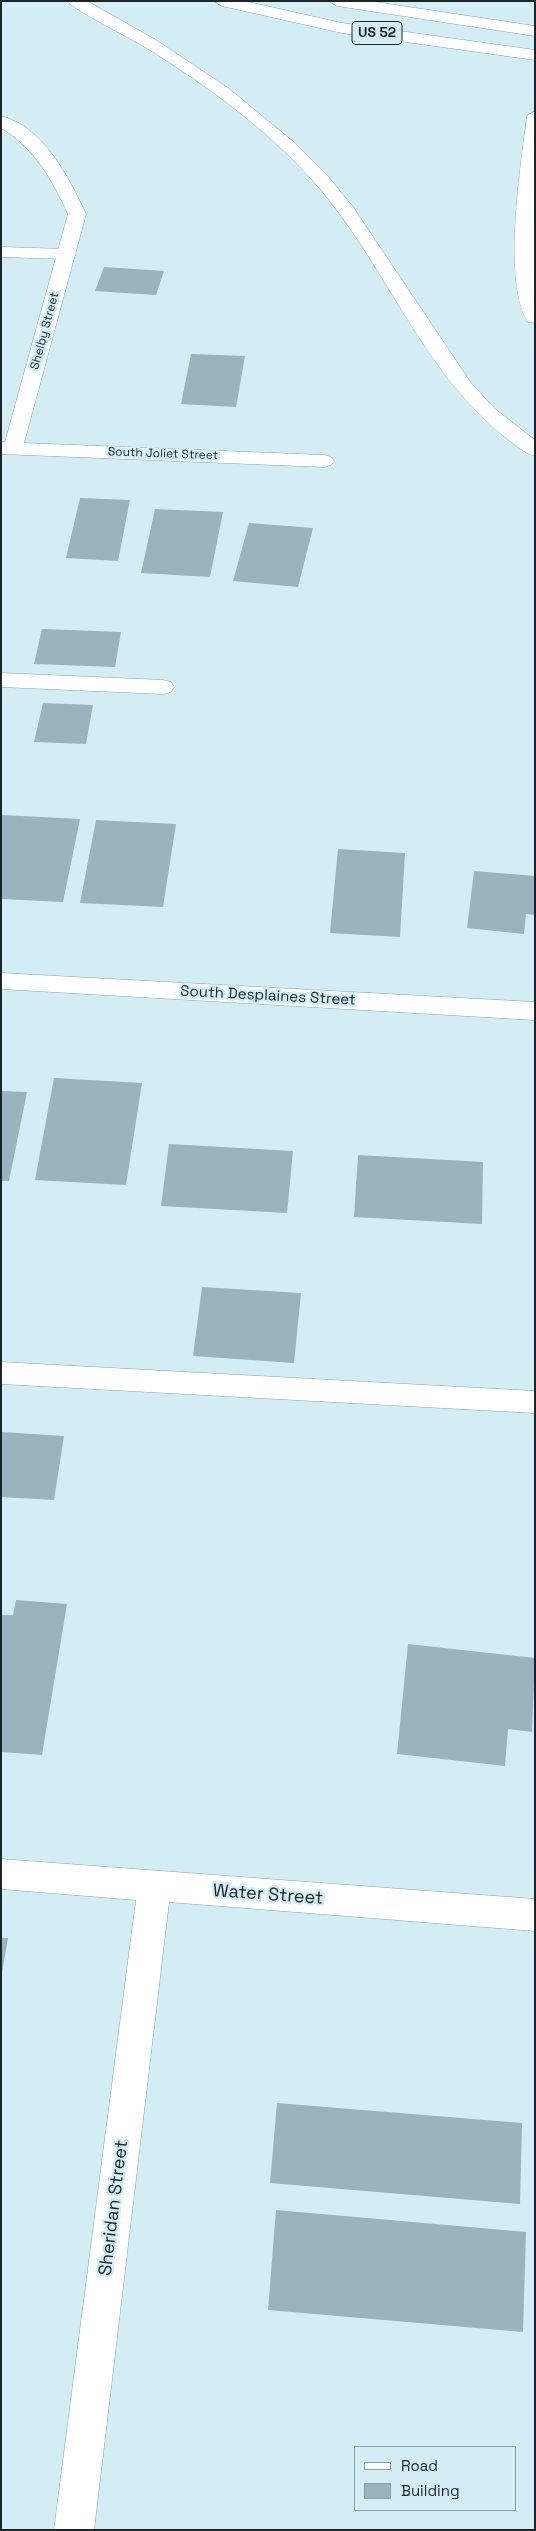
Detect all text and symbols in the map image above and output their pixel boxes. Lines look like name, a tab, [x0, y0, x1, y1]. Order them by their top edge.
road number: US 52	[352, 22, 402, 44]
street label: Shelby Street	[28, 291, 62, 371]
street label: South Joliet Street	[108, 445, 218, 463]
street label: South Desplaines Street	[180, 982, 356, 1010]
street label: Water Street	[212, 1880, 324, 1910]
street label: Sheridan Street	[95, 2139, 133, 2277]
legend	[354, 2446, 516, 2511]
text: Road	[401, 2456, 438, 2475]
text: Building	[401, 2481, 460, 2500]

